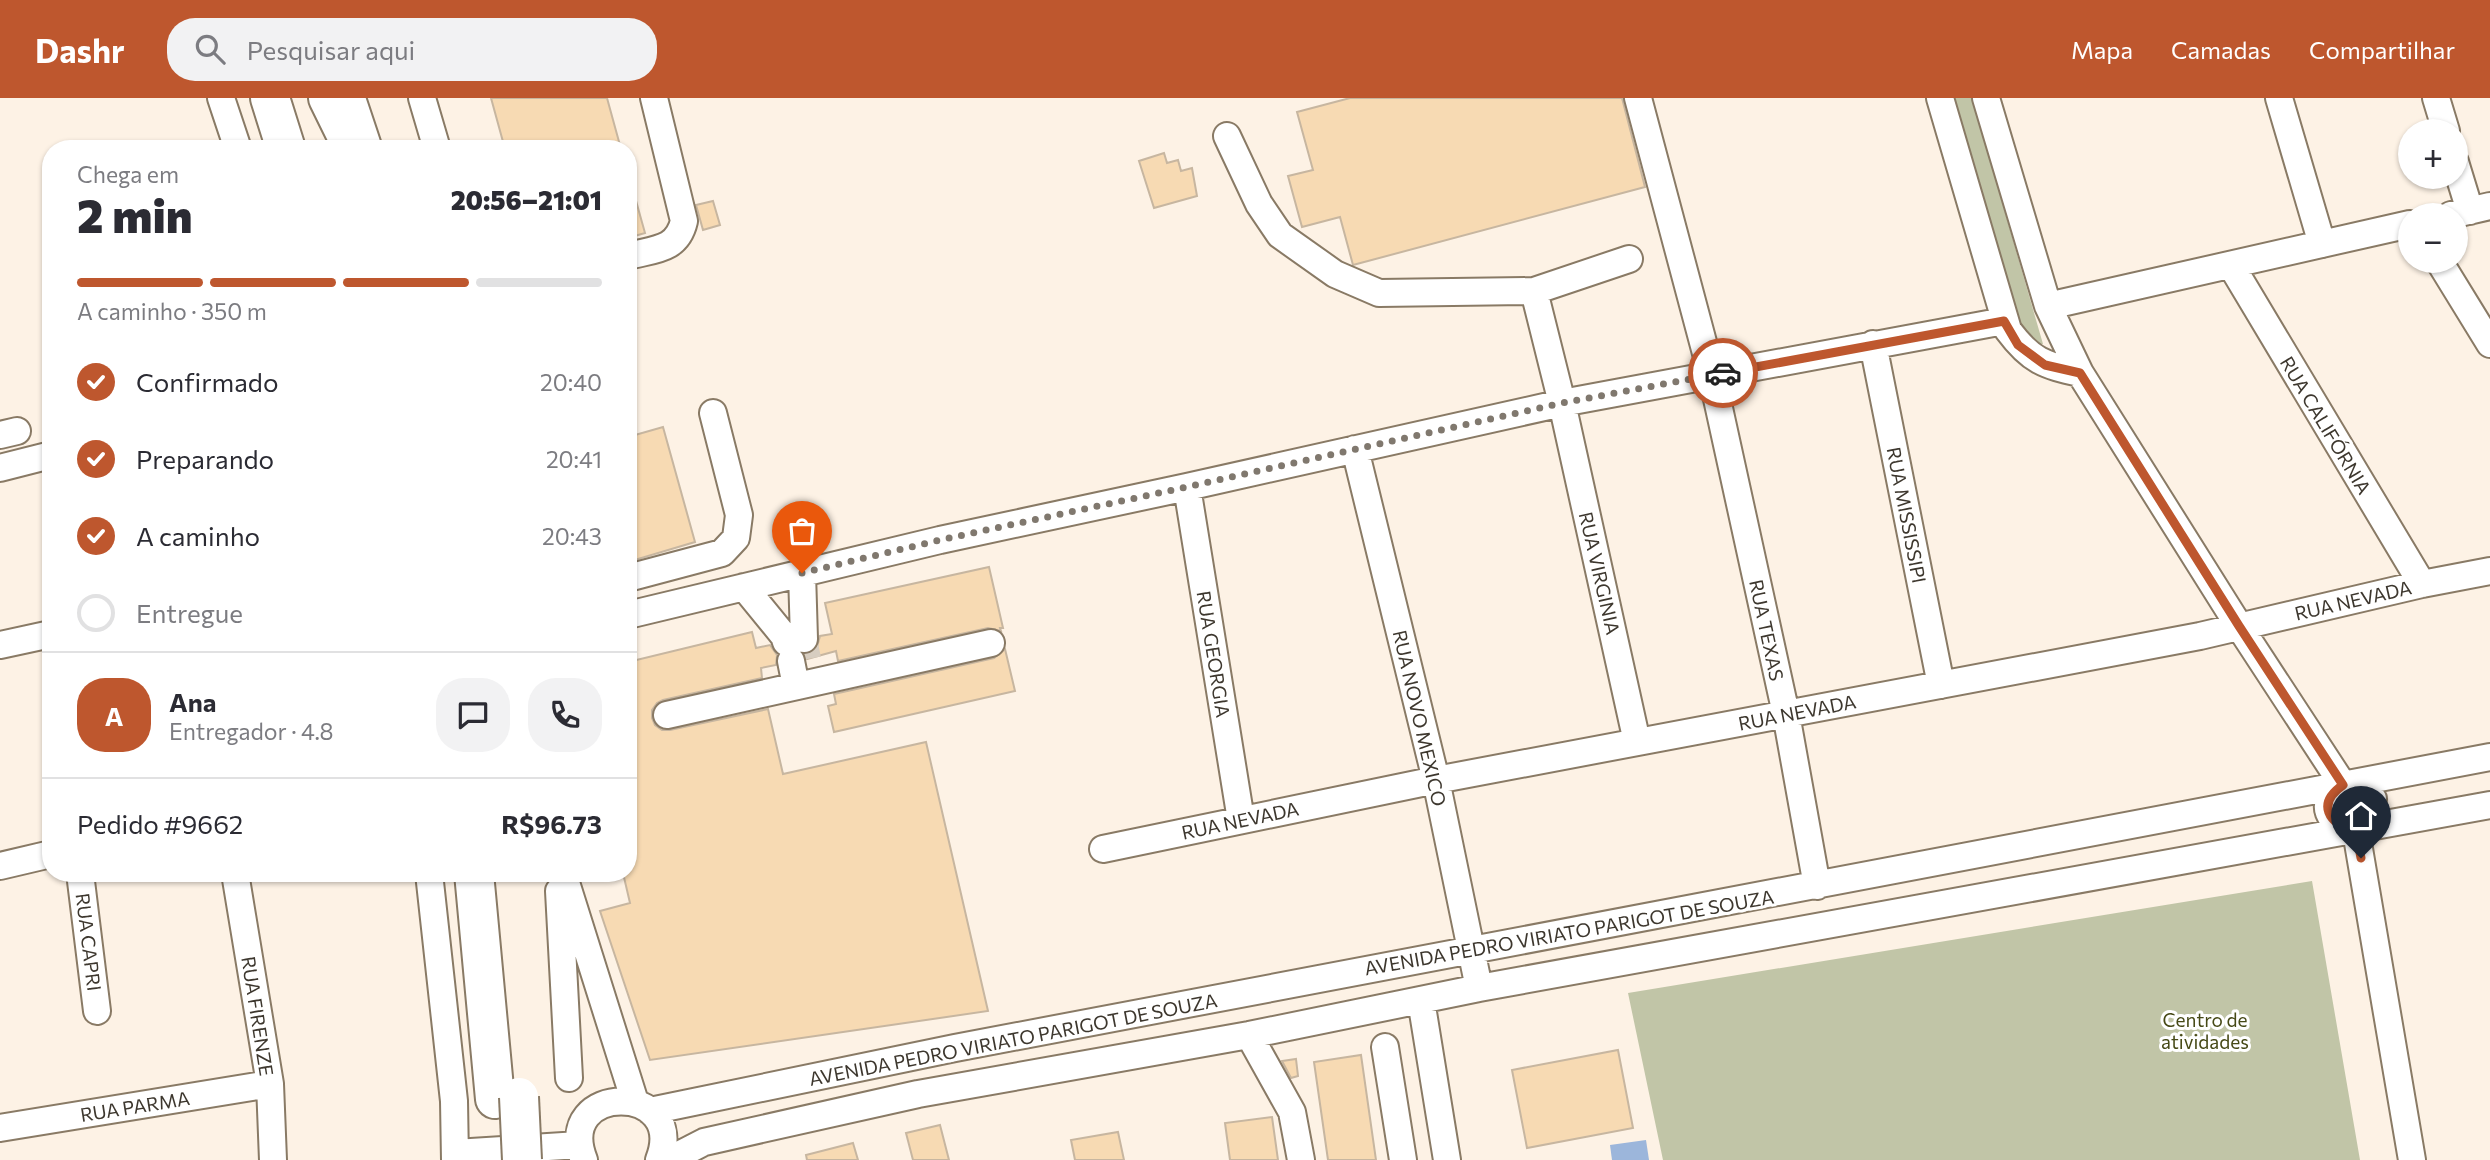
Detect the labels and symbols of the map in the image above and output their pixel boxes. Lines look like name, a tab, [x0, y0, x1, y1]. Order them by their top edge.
courier	[1688, 338, 1758, 408]
street label: RUA CALIFÓRNIA	[2276, 351, 2377, 498]
street label: RUA MISSISSIPI	[1883, 445, 1931, 585]
pin	[772, 501, 832, 573]
street label: RUA VIRGINIA	[1575, 509, 1625, 637]
street label: RUA NEVADA	[2292, 575, 2414, 625]
street label: RUA TEXAS	[1745, 577, 1789, 683]
street label: RUA GEORGIA	[1193, 589, 1235, 719]
street label: RUA NOVO MEXICO	[1389, 628, 1451, 808]
street label: RUA NEVADA	[1736, 689, 1858, 735]
pin	[2331, 786, 2391, 858]
street label: RUA NEVADA	[1179, 796, 1301, 844]
street label: AVENIDA PEDRO VIRIATO PARIGOT DE SOUZA	[1363, 885, 1775, 979]
street label: RUA CAPRI	[72, 892, 106, 992]
street label: RUA FIRENZE	[237, 954, 279, 1078]
street label: AVENIDA PEDRO VIRIATO PARIGOT DE SOUZA	[807, 988, 1219, 1090]
park label: Centro de atividades	[2161, 1008, 2249, 1053]
street label: RUA PARMA	[79, 1086, 191, 1126]

